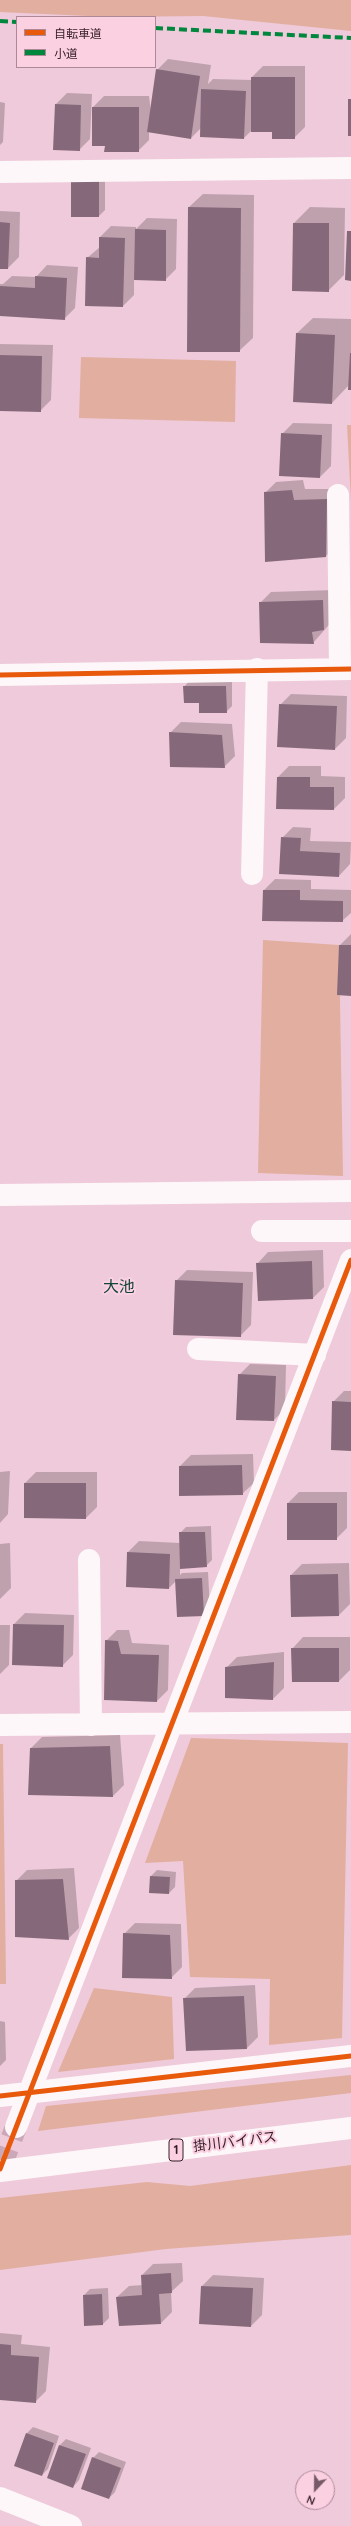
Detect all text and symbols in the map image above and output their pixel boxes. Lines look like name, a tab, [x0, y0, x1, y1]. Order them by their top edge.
legend	[16, 16, 156, 68]
text: 自転車道	[54, 26, 102, 41]
text: 小道	[54, 46, 78, 61]
district label: 大池	[103, 1277, 135, 1297]
street label: 掛川バイパス	[192, 2129, 278, 2155]
road number: 1	[169, 2139, 183, 2161]
north arrow	[295, 2470, 335, 2510]
text: N	[305, 2492, 317, 2508]

